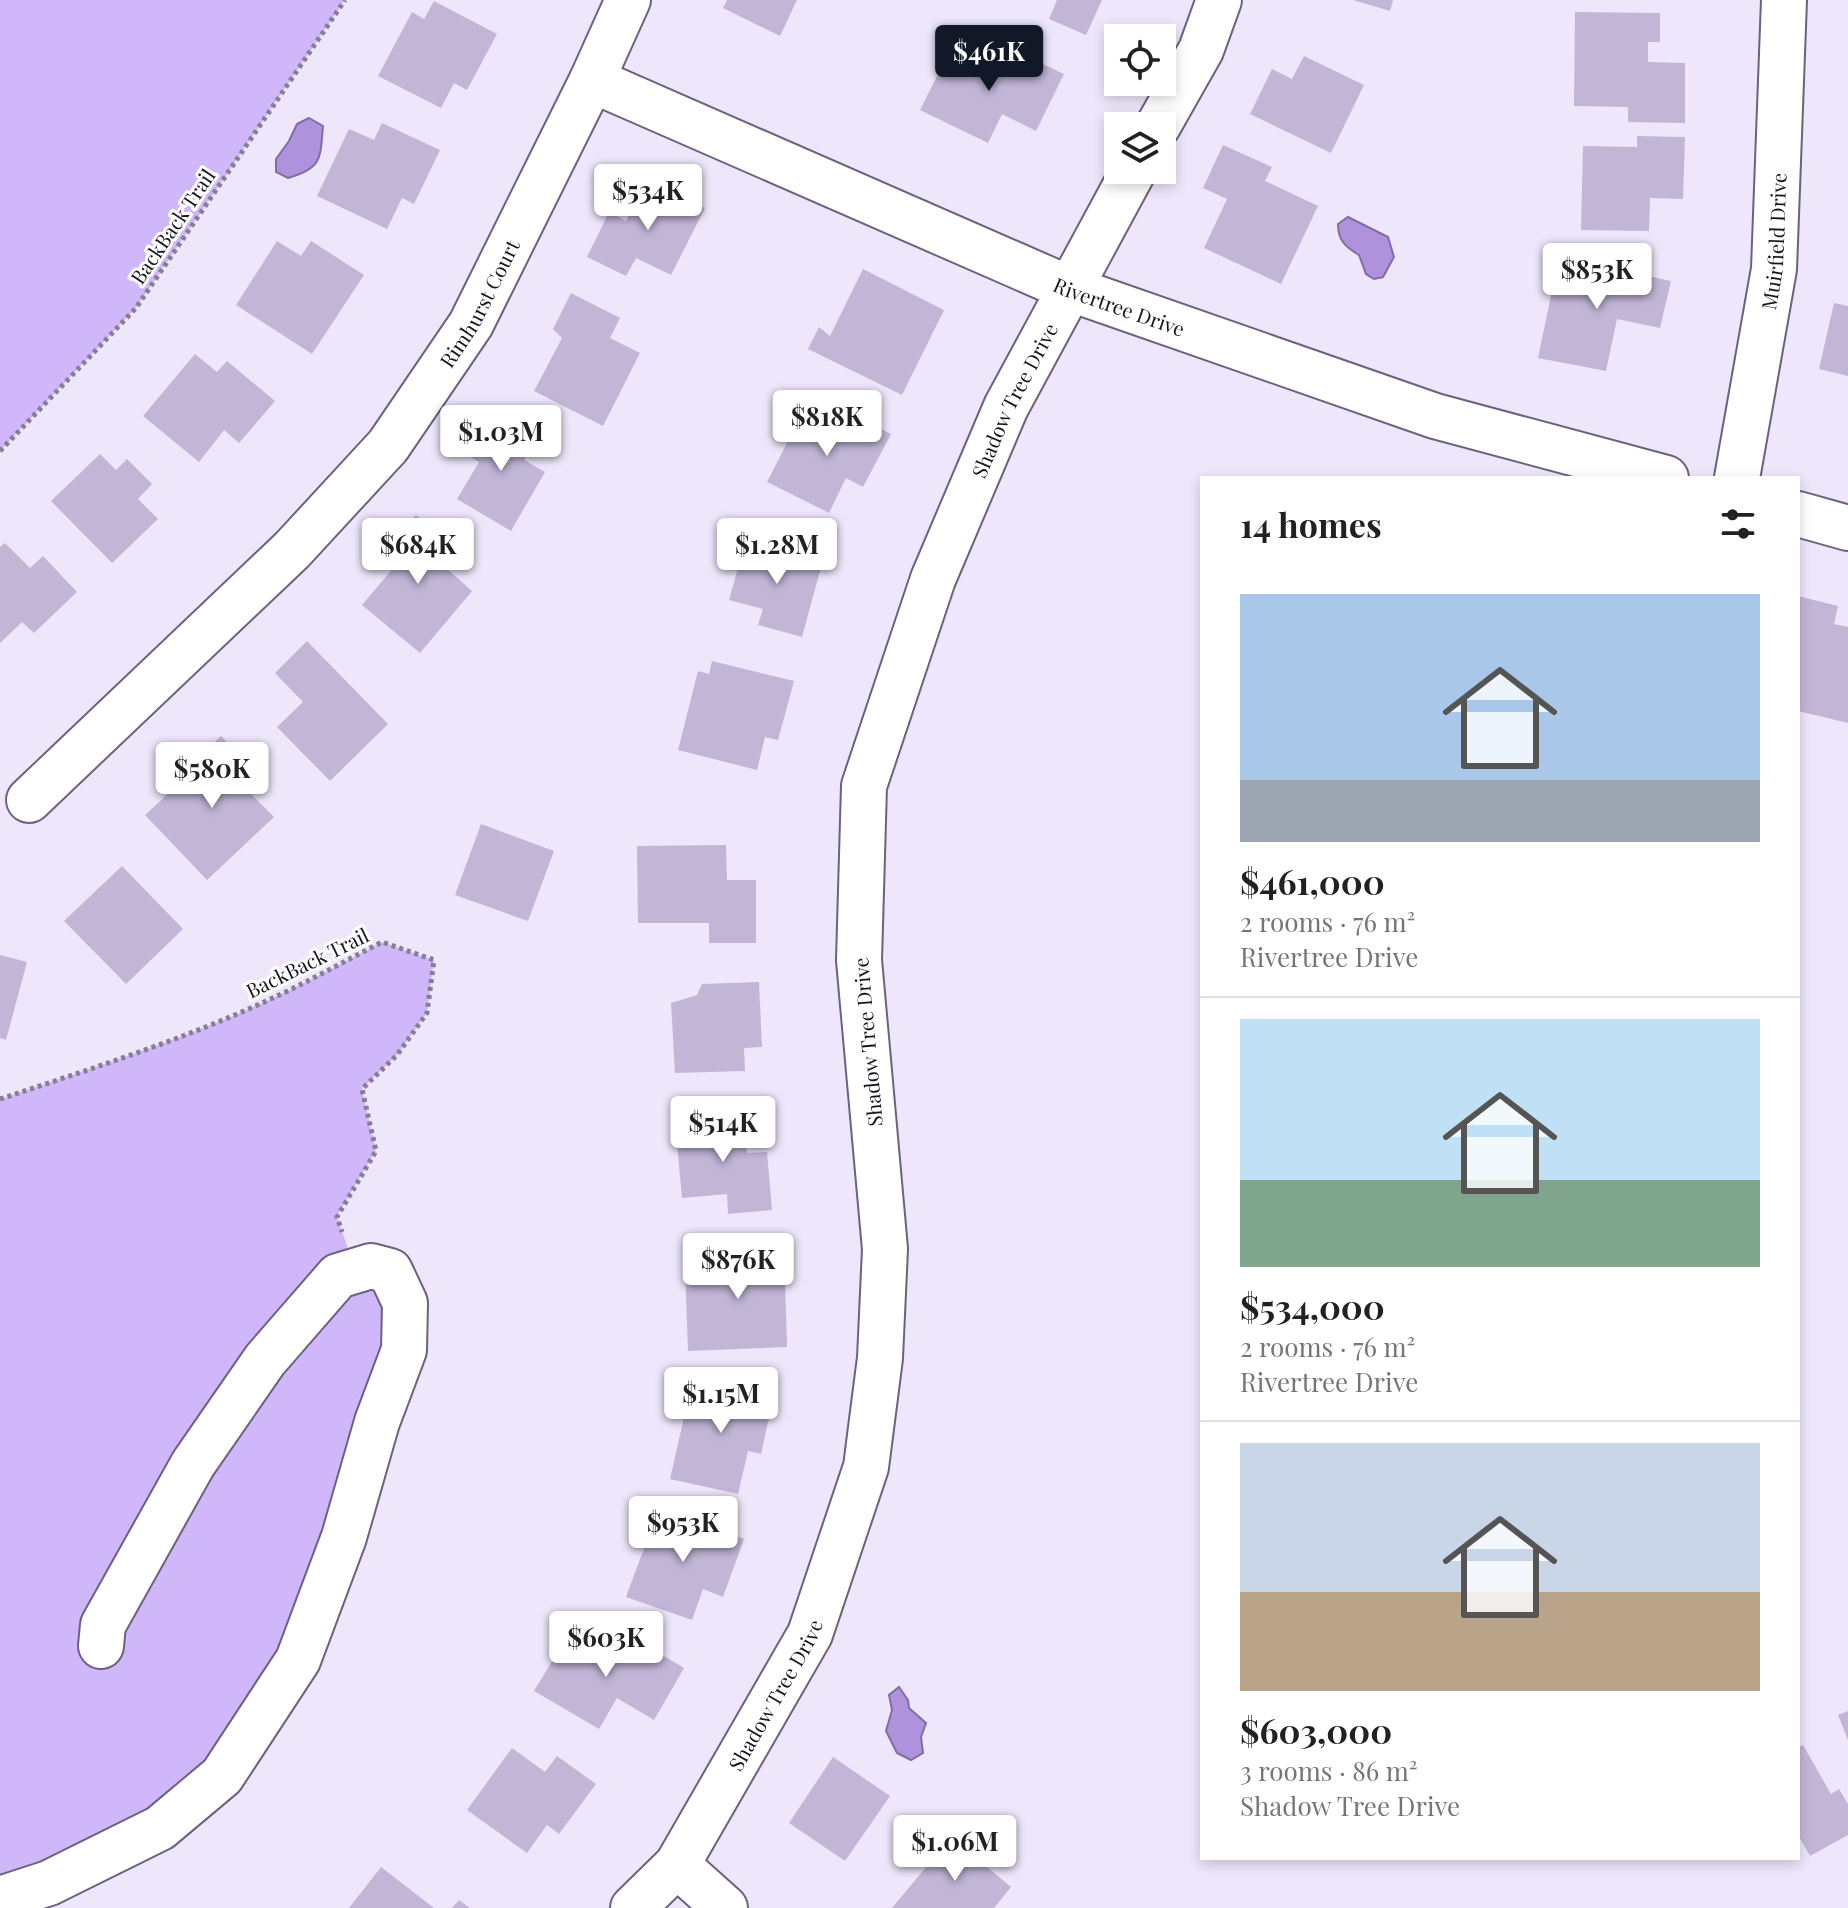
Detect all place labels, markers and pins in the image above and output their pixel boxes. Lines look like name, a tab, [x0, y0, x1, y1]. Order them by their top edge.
pin: $461K	[933, 25, 1045, 93]
pin: $534K	[592, 164, 704, 232]
pin: $853K	[1541, 243, 1653, 311]
pin: $818K	[771, 390, 883, 458]
pin: $1.03M	[436, 405, 566, 473]
pin: $684K	[362, 518, 474, 586]
pin: $1.28M	[712, 518, 842, 586]
pin: $580K	[156, 742, 268, 810]
pin: $514K	[667, 1096, 779, 1164]
pin: $876K	[682, 1233, 794, 1301]
pin: $1.15M	[656, 1367, 786, 1435]
pin: $953K	[627, 1496, 739, 1564]
pin: $603K	[550, 1611, 662, 1679]
pin: $1.06M	[890, 1815, 1020, 1883]

